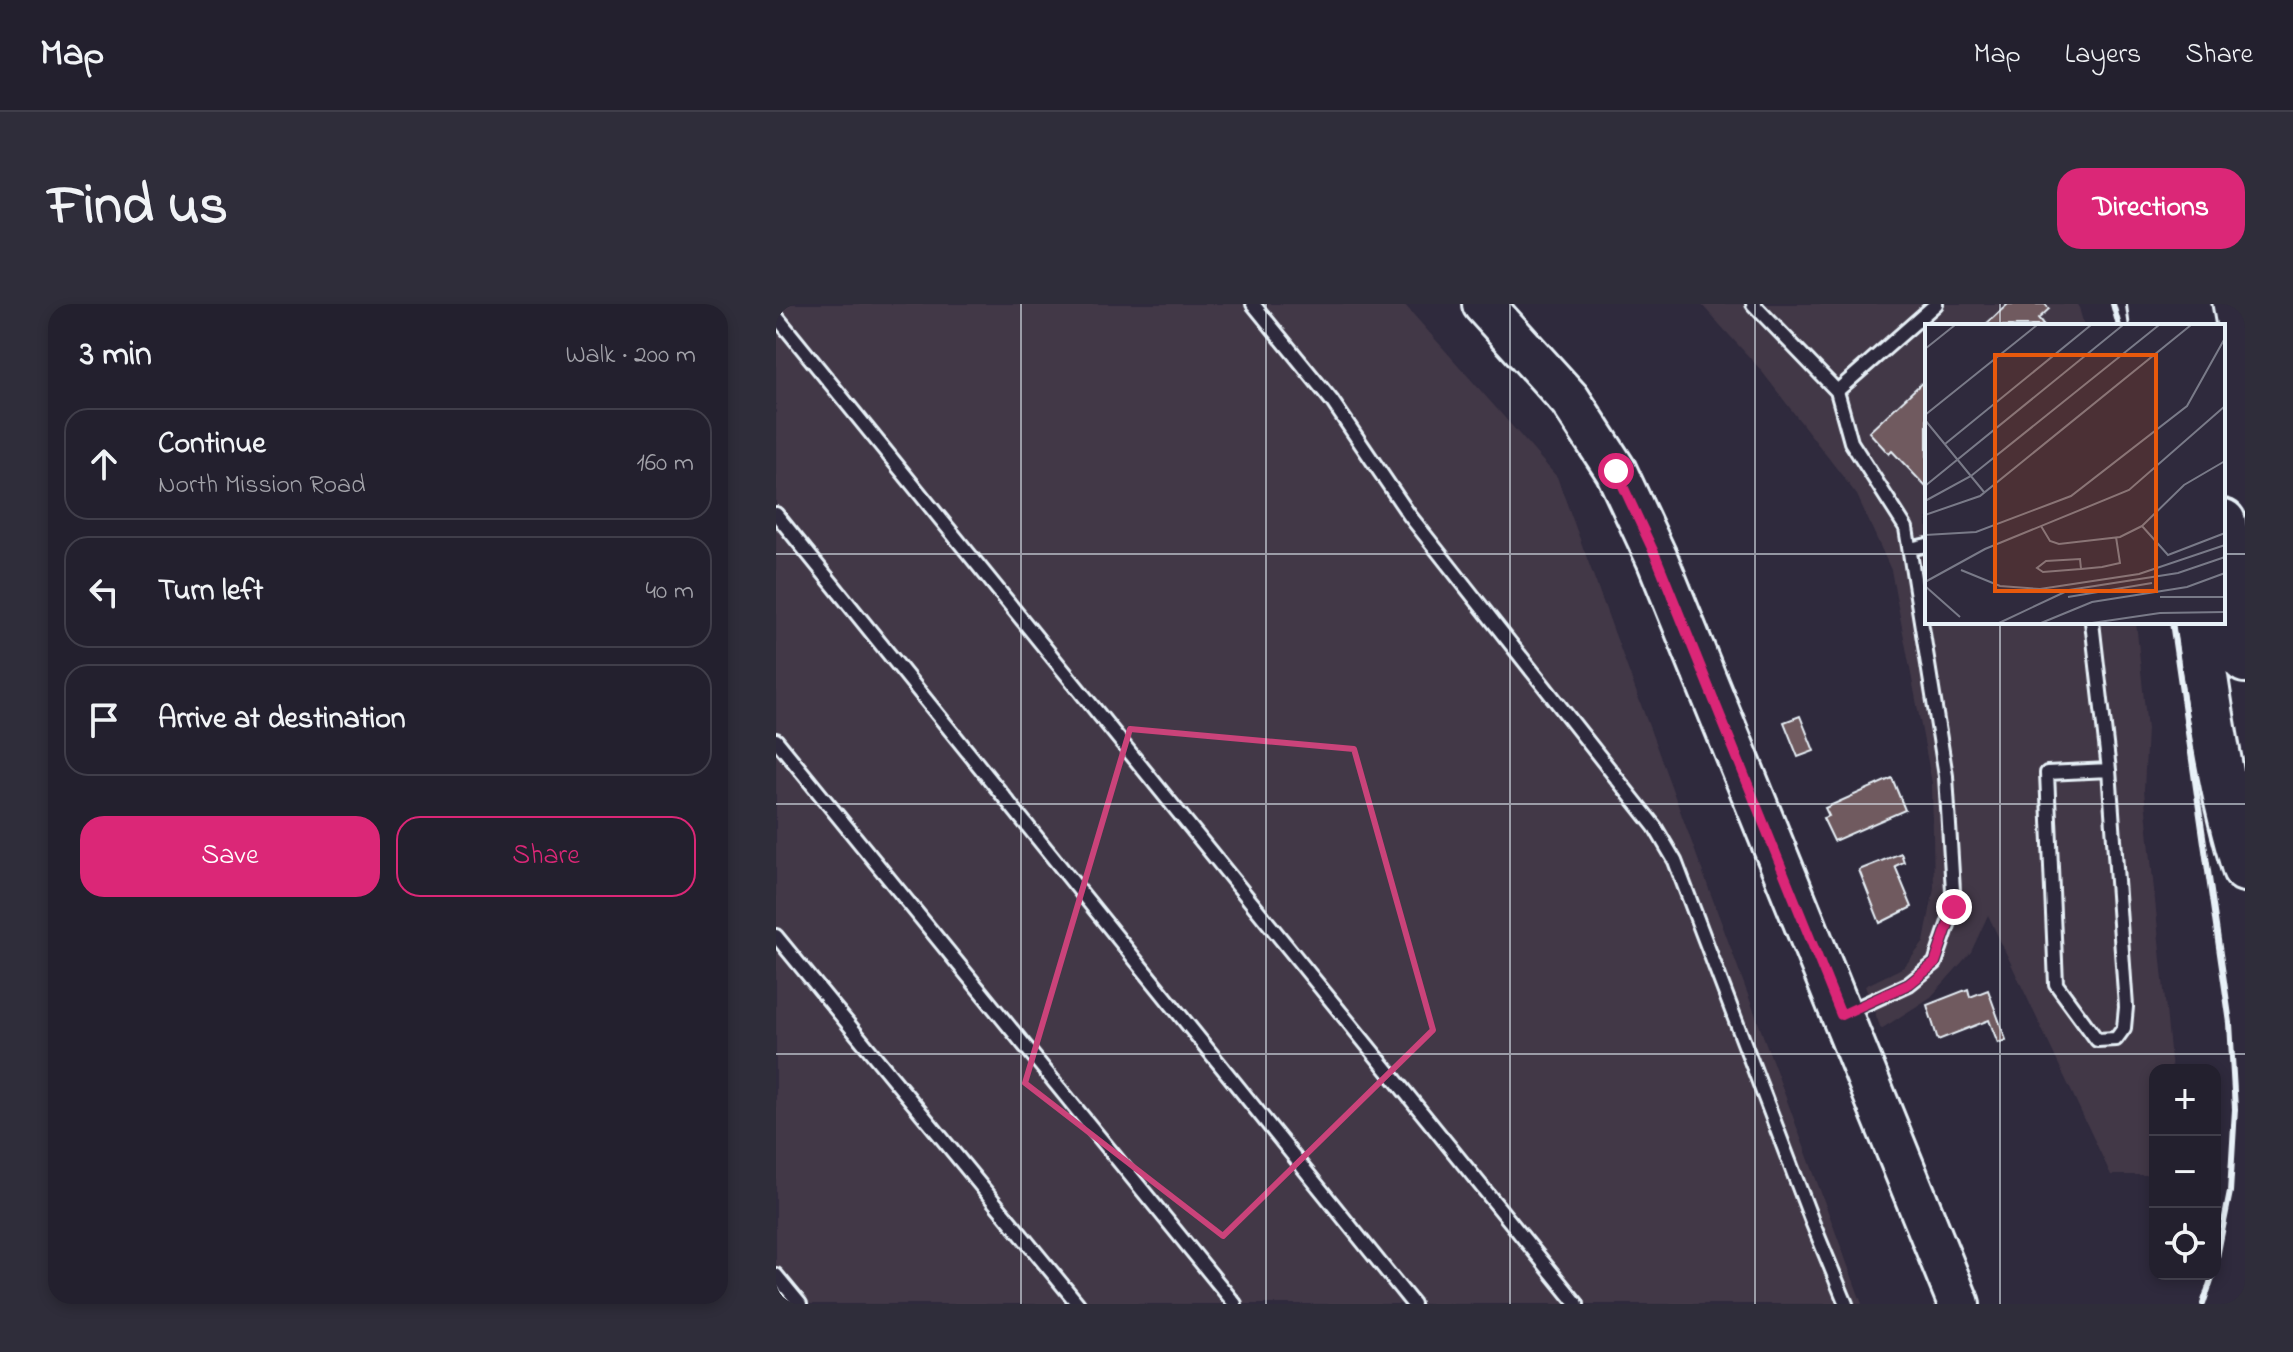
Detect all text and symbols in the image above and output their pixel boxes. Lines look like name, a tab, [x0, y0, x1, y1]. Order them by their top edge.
text: Map	[40, 27, 104, 83]
text: Map	[1973, 35, 2021, 76]
text: Layers	[2065, 35, 2141, 76]
text: Share	[2185, 35, 2253, 76]
text: Find us	[48, 168, 228, 249]
button: Directions	[2057, 168, 2245, 249]
inset map	[1925, 324, 2225, 624]
text: 3 min	[80, 331, 152, 381]
text: Walk · 200 m	[565, 337, 696, 375]
text: Continue	[158, 423, 266, 467]
icon: ahead	[82, 442, 126, 486]
text: 160 m	[636, 445, 694, 483]
route start	[1598, 453, 1634, 489]
text: North Mission Road	[158, 467, 366, 505]
icon: left	[82, 570, 126, 614]
text: Turn left	[158, 570, 263, 614]
text: 40 m	[645, 573, 694, 611]
icon: arrive	[82, 698, 126, 742]
text: Arrive at destination	[158, 698, 406, 742]
button: Save	[80, 816, 380, 897]
button: Share	[396, 816, 696, 897]
route end	[1936, 889, 1972, 925]
map controls	[2149, 1064, 2221, 1280]
button: +	[2149, 1064, 2221, 1136]
button: −	[2149, 1136, 2221, 1208]
button: locate	[2149, 1208, 2221, 1280]

